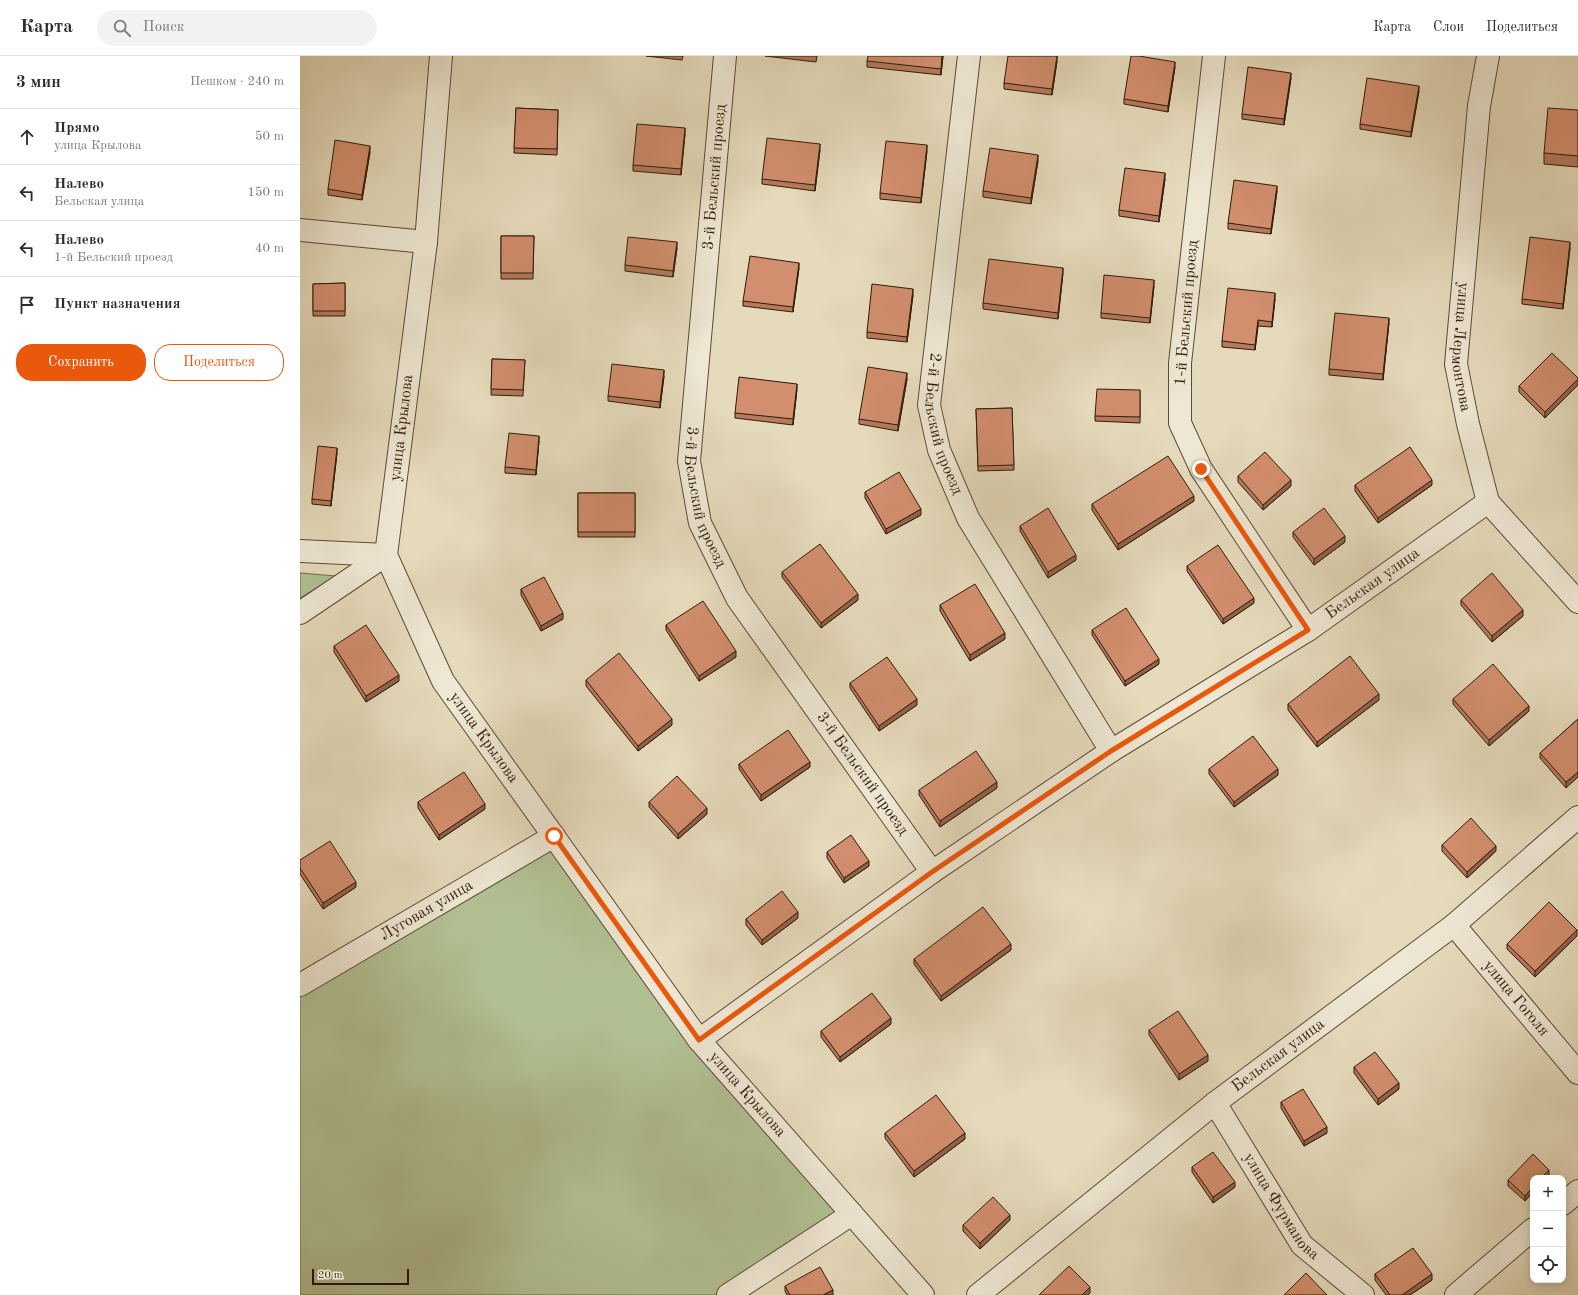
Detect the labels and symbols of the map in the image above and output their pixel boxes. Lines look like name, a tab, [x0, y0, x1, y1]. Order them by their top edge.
street label: 3-й Бельский проезд	[701, 103, 729, 251]
street label: 1-й Бельский проезд	[1173, 239, 1201, 387]
street label: улица Лермонтова	[1448, 281, 1473, 413]
street label: 2-й Бельский проезд	[921, 352, 965, 497]
street label: улица Крылова	[388, 374, 417, 482]
street label: 3-й Бельский проезд	[681, 426, 729, 570]
route end	[1192, 460, 1210, 478]
street label: Бельская улица	[1323, 545, 1423, 623]
street label: улица Крылова	[446, 689, 521, 786]
street label: 3-й Бельский проезд	[813, 710, 911, 838]
route start	[545, 827, 563, 845]
street label: Луговая улица	[378, 877, 476, 944]
street label: улица Гоголя	[1480, 958, 1552, 1039]
street label: Бельская улица	[1229, 1016, 1328, 1095]
street label: улица Крылова	[705, 1049, 789, 1140]
street label: улица Фурманова	[1240, 1150, 1322, 1263]
scale bar	[312, 1267, 409, 1286]

